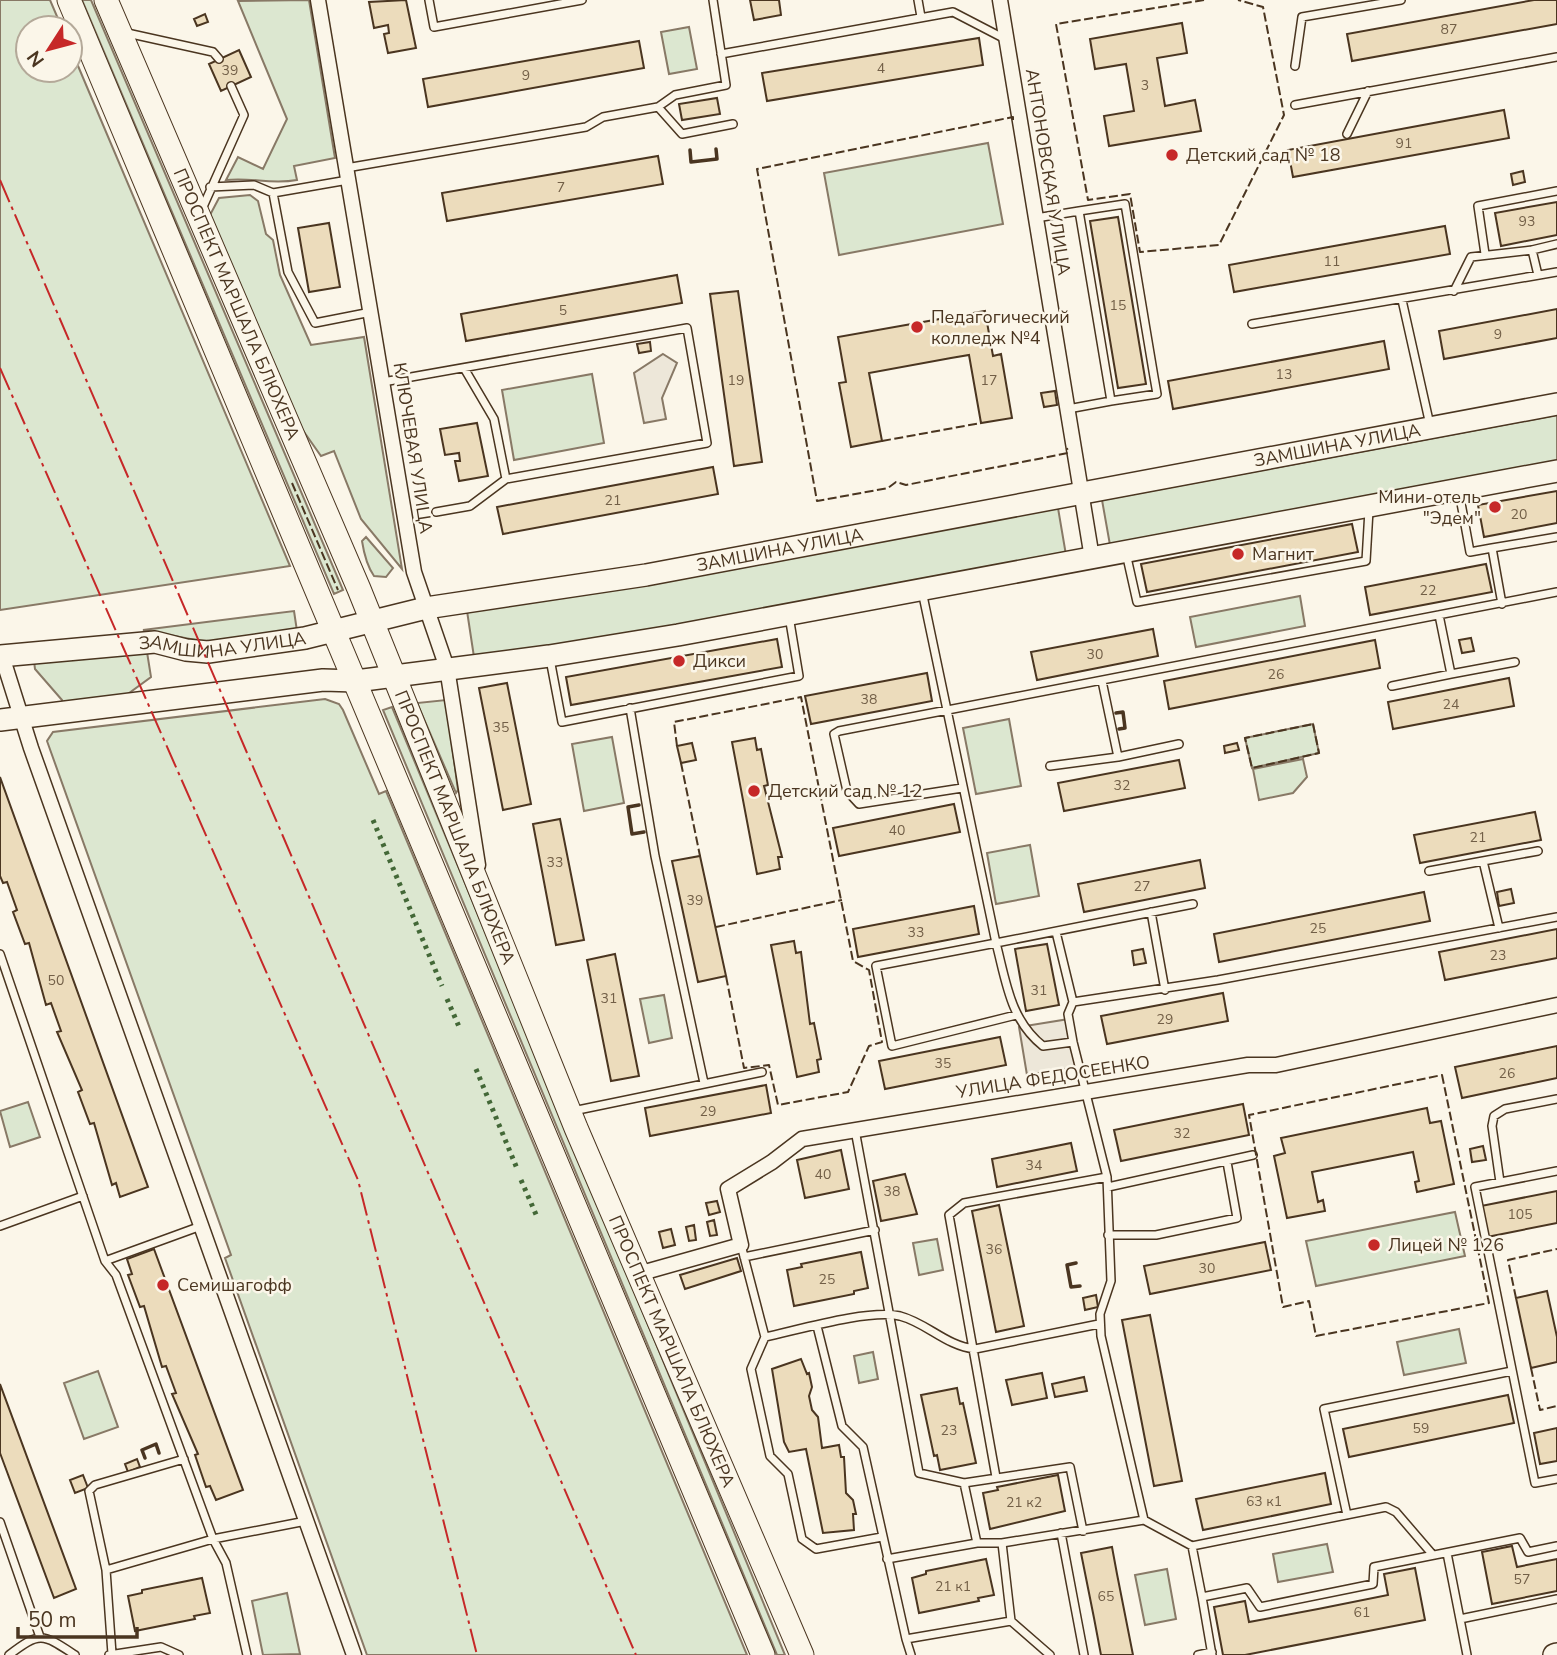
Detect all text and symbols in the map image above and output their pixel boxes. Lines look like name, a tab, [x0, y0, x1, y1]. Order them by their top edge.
north arrow	[14, 14, 84, 84]
house number: 87	[1441, 20, 1457, 39]
text: N	[21, 45, 51, 72]
house number: 4	[877, 59, 885, 78]
house number: 39	[222, 61, 238, 80]
house number: 9	[522, 66, 530, 85]
street label: АНТОНОВСКАЯ УЛИЦА	[1020, 67, 1076, 277]
house number: 3	[1141, 76, 1149, 95]
house number: 91	[1396, 134, 1412, 153]
place label: Детский сад № 18	[1186, 143, 1341, 167]
marker: Детский сад № 18	[1164, 147, 1180, 163]
street label: ПРОСПЕКТ МАРШАЛА БЛЮХЕРА	[168, 165, 306, 444]
house number: 7	[557, 178, 565, 197]
house number: 93	[1519, 212, 1535, 231]
house number: 11	[1324, 252, 1340, 271]
house number: 15	[1110, 296, 1126, 315]
house number: 5	[559, 301, 567, 320]
place label: Педагогический колледж №4	[931, 305, 1070, 350]
marker: Педагогический колледж №4	[909, 319, 925, 335]
house number: 9	[1494, 325, 1502, 344]
street label: КЛЮЧЕВАЯ УЛИЦА	[388, 361, 438, 535]
house number: 13	[1276, 365, 1292, 384]
house number: 19	[728, 371, 744, 390]
house number: 17	[981, 371, 997, 390]
street label: ЗАМШИНА УЛИЦА	[1252, 418, 1422, 473]
place label: Мини-отель "Эдем"	[1378, 485, 1481, 530]
house number: 21	[605, 491, 621, 510]
marker: Мини-отель "Эдем"	[1487, 499, 1503, 515]
house number: 20	[1511, 505, 1527, 524]
street label: ЗАМШИНА УЛИЦА	[694, 522, 865, 577]
place label: Магнит	[1252, 542, 1314, 566]
marker: Магнит	[1230, 546, 1246, 562]
house number: 22	[1420, 581, 1436, 600]
street label: ЗАМШИНА УЛИЦА	[138, 626, 308, 664]
house number: 30	[1087, 645, 1103, 664]
place label: Дикси	[693, 649, 746, 673]
marker: Дикси	[671, 653, 687, 669]
house number: 26	[1268, 665, 1284, 684]
street label: ПРОСПЕКТ МАРШАЛА БЛЮХЕРА	[389, 687, 521, 968]
house number: 38	[861, 690, 877, 709]
house number: 24	[1443, 695, 1459, 714]
house number: 35	[493, 718, 509, 737]
house number: 32	[1114, 776, 1130, 795]
place label: Детский сад № 12	[768, 779, 923, 803]
marker: Детский сад № 12	[746, 783, 762, 799]
house number: 40	[889, 821, 905, 840]
house number: 21	[1470, 828, 1486, 847]
house number: 33	[547, 853, 563, 872]
house number: 27	[1134, 877, 1150, 896]
house number: 39	[687, 891, 703, 910]
house number: 25	[1310, 919, 1326, 938]
house number: 33	[908, 923, 924, 942]
house number: 23	[1490, 946, 1506, 965]
house number: 50	[48, 971, 64, 990]
house number: 31	[1031, 981, 1047, 1000]
house number: 31	[601, 989, 617, 1008]
house number: 29	[1157, 1010, 1173, 1029]
street label: УЛИЦА ФЕДОСЕЕНКО	[953, 1050, 1152, 1104]
house number: 35	[935, 1054, 951, 1073]
house number: 26	[1499, 1064, 1515, 1083]
house number: 29	[700, 1102, 716, 1121]
house number: 32	[1174, 1124, 1190, 1143]
house number: 34	[1026, 1156, 1042, 1175]
house number: 40	[815, 1165, 831, 1184]
house number: 38	[884, 1182, 900, 1201]
house number: 105	[1507, 1205, 1533, 1224]
street label: ПРОСПЕКТ МАРШАЛА БЛЮХЕРА	[603, 1212, 741, 1491]
place label: Лицей № 126	[1388, 1233, 1504, 1257]
marker: Лицей № 126	[1366, 1237, 1382, 1253]
house number: 36	[986, 1240, 1002, 1259]
house number: 30	[1199, 1259, 1215, 1278]
house number: 25	[819, 1270, 835, 1289]
place label: Семишагофф	[177, 1273, 292, 1297]
marker: Семишагофф	[155, 1277, 171, 1293]
house number: 59	[1413, 1419, 1429, 1438]
house number: 23	[941, 1421, 957, 1440]
house number: 63 к1	[1246, 1492, 1282, 1511]
house number: 21 к2	[1006, 1493, 1042, 1512]
house number: 57	[1514, 1570, 1530, 1589]
house number: 21 к1	[935, 1577, 971, 1596]
house number: 65	[1098, 1587, 1114, 1606]
scale bar	[18, 1596, 136, 1640]
house number: 61	[1354, 1603, 1370, 1622]
text: 50 m	[28, 1606, 77, 1634]

